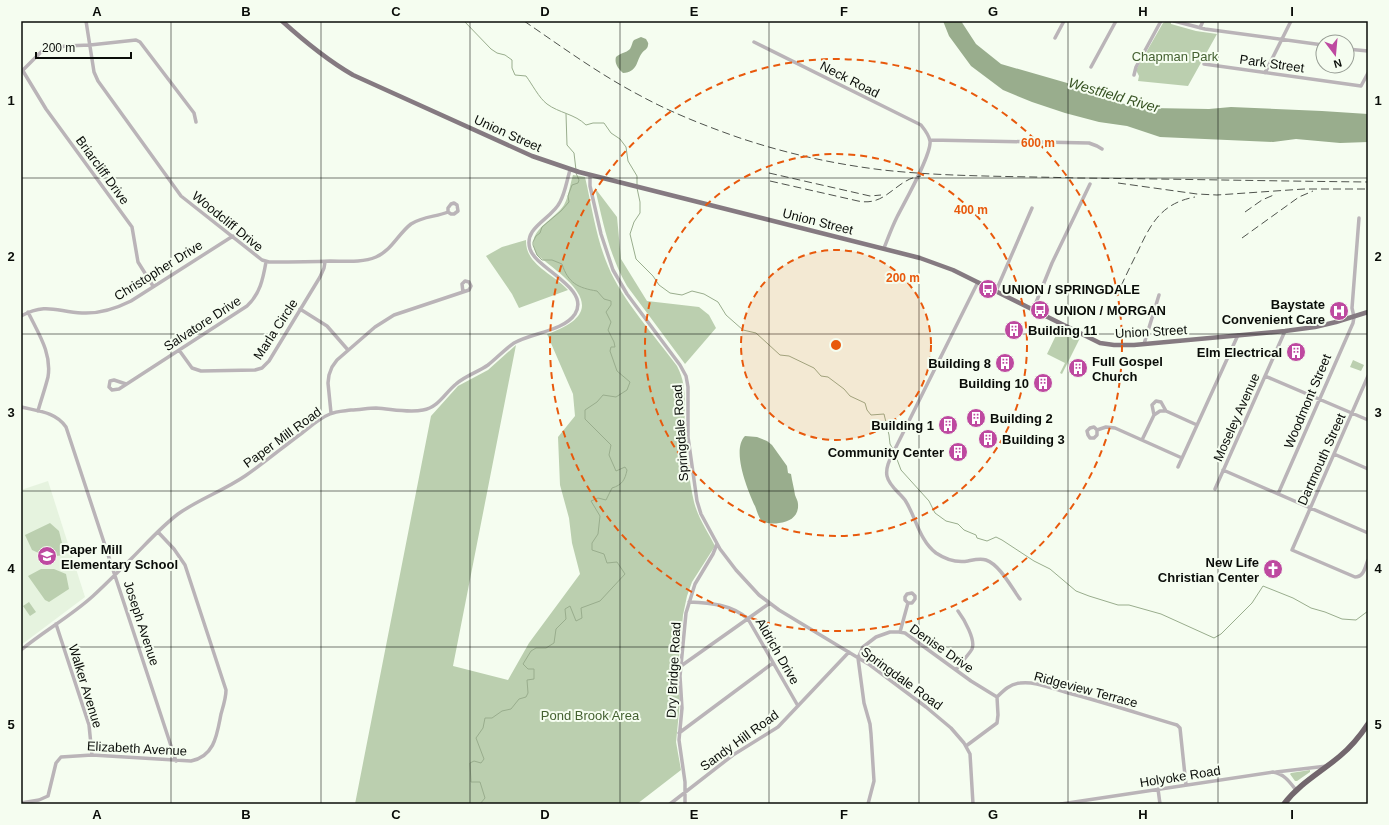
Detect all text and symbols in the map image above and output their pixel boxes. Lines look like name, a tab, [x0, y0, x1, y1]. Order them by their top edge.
text: A	[92, 4, 102, 19]
text: B	[241, 4, 251, 19]
text: C	[391, 4, 401, 19]
text: D	[540, 4, 550, 19]
text: E	[690, 4, 699, 19]
text: F	[840, 4, 848, 19]
text: G	[988, 4, 998, 19]
text: H	[1138, 4, 1148, 19]
text: I	[1290, 4, 1294, 19]
scale bar	[36, 34, 131, 60]
north arrow	[1315, 34, 1355, 74]
text: 200 m	[42, 41, 75, 55]
park label: Chapman Park	[1132, 49, 1219, 64]
street label: Park Street	[1239, 52, 1306, 76]
text: N	[1332, 57, 1343, 70]
street label: Neck Road	[818, 58, 882, 101]
water label: Westfield River	[1067, 74, 1163, 116]
text: 1	[7, 93, 15, 108]
text: 1	[1374, 93, 1382, 108]
street label: Union Street	[472, 112, 544, 155]
street label: Briarcliff Drive	[73, 133, 132, 207]
text: 600 m	[1021, 136, 1055, 150]
street label: Woodcliff Drive	[189, 188, 266, 255]
text: 400 m	[954, 203, 988, 217]
street label: Union Street	[781, 205, 855, 238]
street label: Christopher Drive	[111, 237, 205, 304]
text: 2	[7, 249, 15, 264]
text: 2	[1374, 249, 1382, 264]
text: 200 m	[886, 271, 920, 285]
bus stop icon: UNION / SPRINGDALE	[977, 278, 999, 300]
place label: UNION / SPRINGDALE	[1002, 282, 1140, 297]
street label: Salvatore Drive	[161, 293, 244, 354]
street label: Marla Circle	[250, 296, 301, 362]
place label: Baystate Convenient Care	[1222, 297, 1325, 327]
bus stop icon: UNION / MORGAN	[1029, 299, 1051, 321]
hospital icon: Baystate Convenient Care	[1328, 300, 1350, 322]
place label: UNION / MORGAN	[1054, 303, 1166, 318]
building icon: Building 11	[1003, 319, 1025, 341]
street label: Union Street	[1115, 322, 1188, 341]
place label: Building 11	[1028, 323, 1097, 338]
centre of rings	[829, 338, 843, 352]
building icon: Elm Electrical	[1285, 341, 1307, 363]
place label: Elm Electrical	[1197, 345, 1282, 360]
street label: Woodmont Street	[1281, 351, 1334, 451]
building icon: Building 8	[994, 352, 1016, 374]
place label: Full Gospel Church	[1092, 354, 1163, 384]
place label: Building 8	[928, 356, 991, 371]
building icon: Full Gospel Church	[1067, 357, 1089, 379]
street label: Moseley Avenue	[1210, 371, 1263, 464]
building icon: Building 10	[1032, 372, 1054, 394]
place label: Building 10	[959, 376, 1029, 391]
street label: Springdale Road	[670, 384, 691, 482]
street label: Paper Mill Road	[240, 404, 324, 471]
text: 3	[7, 405, 15, 420]
text: 3	[1374, 405, 1382, 420]
building icon: Building 2	[965, 407, 987, 429]
place label: Building 2	[990, 411, 1053, 426]
street label: Dartmouth Street	[1294, 411, 1349, 507]
building icon: Building 1	[937, 414, 959, 436]
place label: Building 1	[871, 418, 934, 433]
building icon: Building 3	[977, 428, 999, 450]
place label: Building 3	[1002, 432, 1065, 447]
building icon: Community Center	[947, 441, 969, 463]
place label: Community Center	[828, 445, 944, 460]
place label: Paper Mill Elementary School	[61, 542, 178, 572]
school or university icon: Paper Mill Elementary School	[36, 545, 58, 567]
place label: New Life Christian Center	[1158, 555, 1259, 585]
church icon: New Life Christian Center	[1262, 558, 1284, 580]
text: 4	[7, 561, 15, 576]
text: 4	[1374, 561, 1382, 576]
street label: Joseph Avenue	[121, 579, 162, 668]
street label: Aldrich Drive	[753, 616, 802, 687]
street label: Denise Drive	[907, 621, 976, 676]
street label: Dry Bridge Road	[663, 622, 684, 718]
street label: Walker Avenue	[66, 642, 105, 730]
street label: Springdale Road	[858, 644, 945, 713]
street label: Ridgeview Terrace	[1032, 668, 1139, 711]
street label: Sandy Hill Road	[697, 707, 781, 774]
park label: Pond Brook Area	[541, 708, 640, 723]
text: 5	[7, 717, 15, 732]
text: 5	[1374, 717, 1382, 732]
street label: Elizabeth Avenue	[87, 738, 187, 759]
street label: Holyoke Road	[1139, 763, 1222, 790]
text: A	[92, 807, 102, 822]
text: B	[241, 807, 251, 822]
text: C	[391, 807, 401, 822]
text: D	[540, 807, 550, 822]
text: E	[690, 807, 699, 822]
text: F	[840, 807, 848, 822]
text: G	[988, 807, 998, 822]
text: H	[1138, 807, 1148, 822]
text: I	[1290, 807, 1294, 822]

